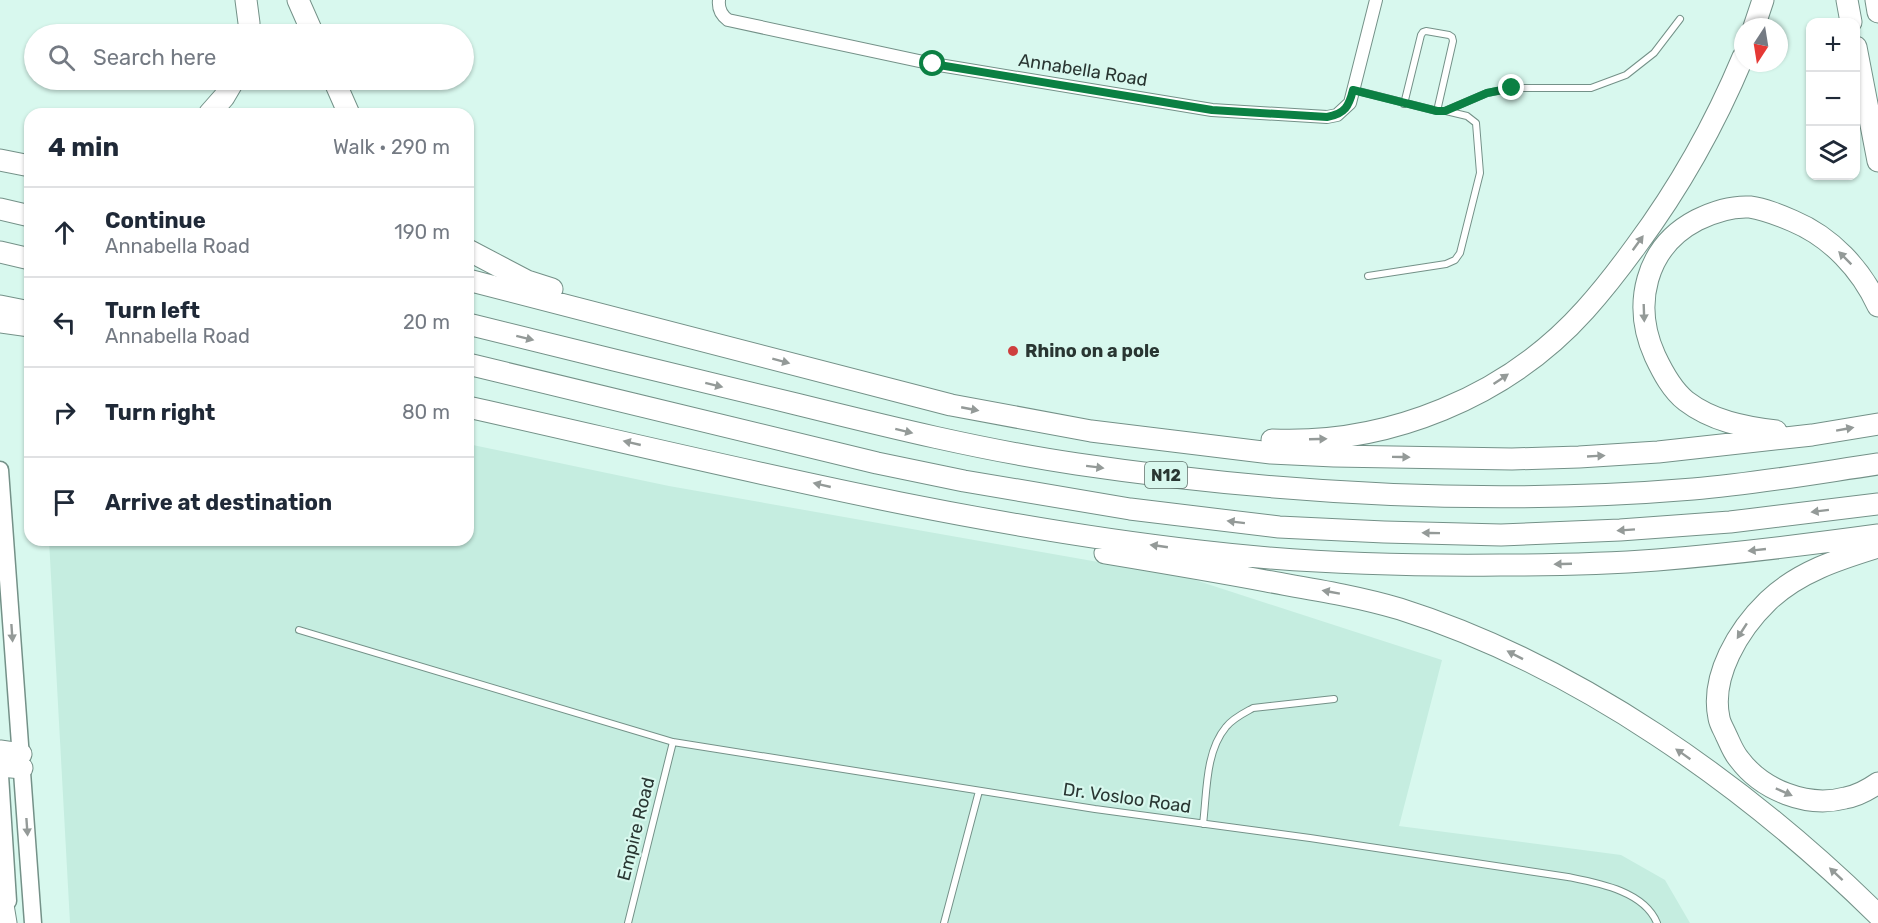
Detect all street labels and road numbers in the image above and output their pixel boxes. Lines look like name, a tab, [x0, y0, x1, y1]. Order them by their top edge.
street label: Annabella Road	[1017, 49, 1149, 91]
road number: N12	[1145, 462, 1187, 488]
street label: Empire Road	[613, 775, 659, 883]
street label: Dr. Vosloo Road	[1061, 778, 1193, 818]

